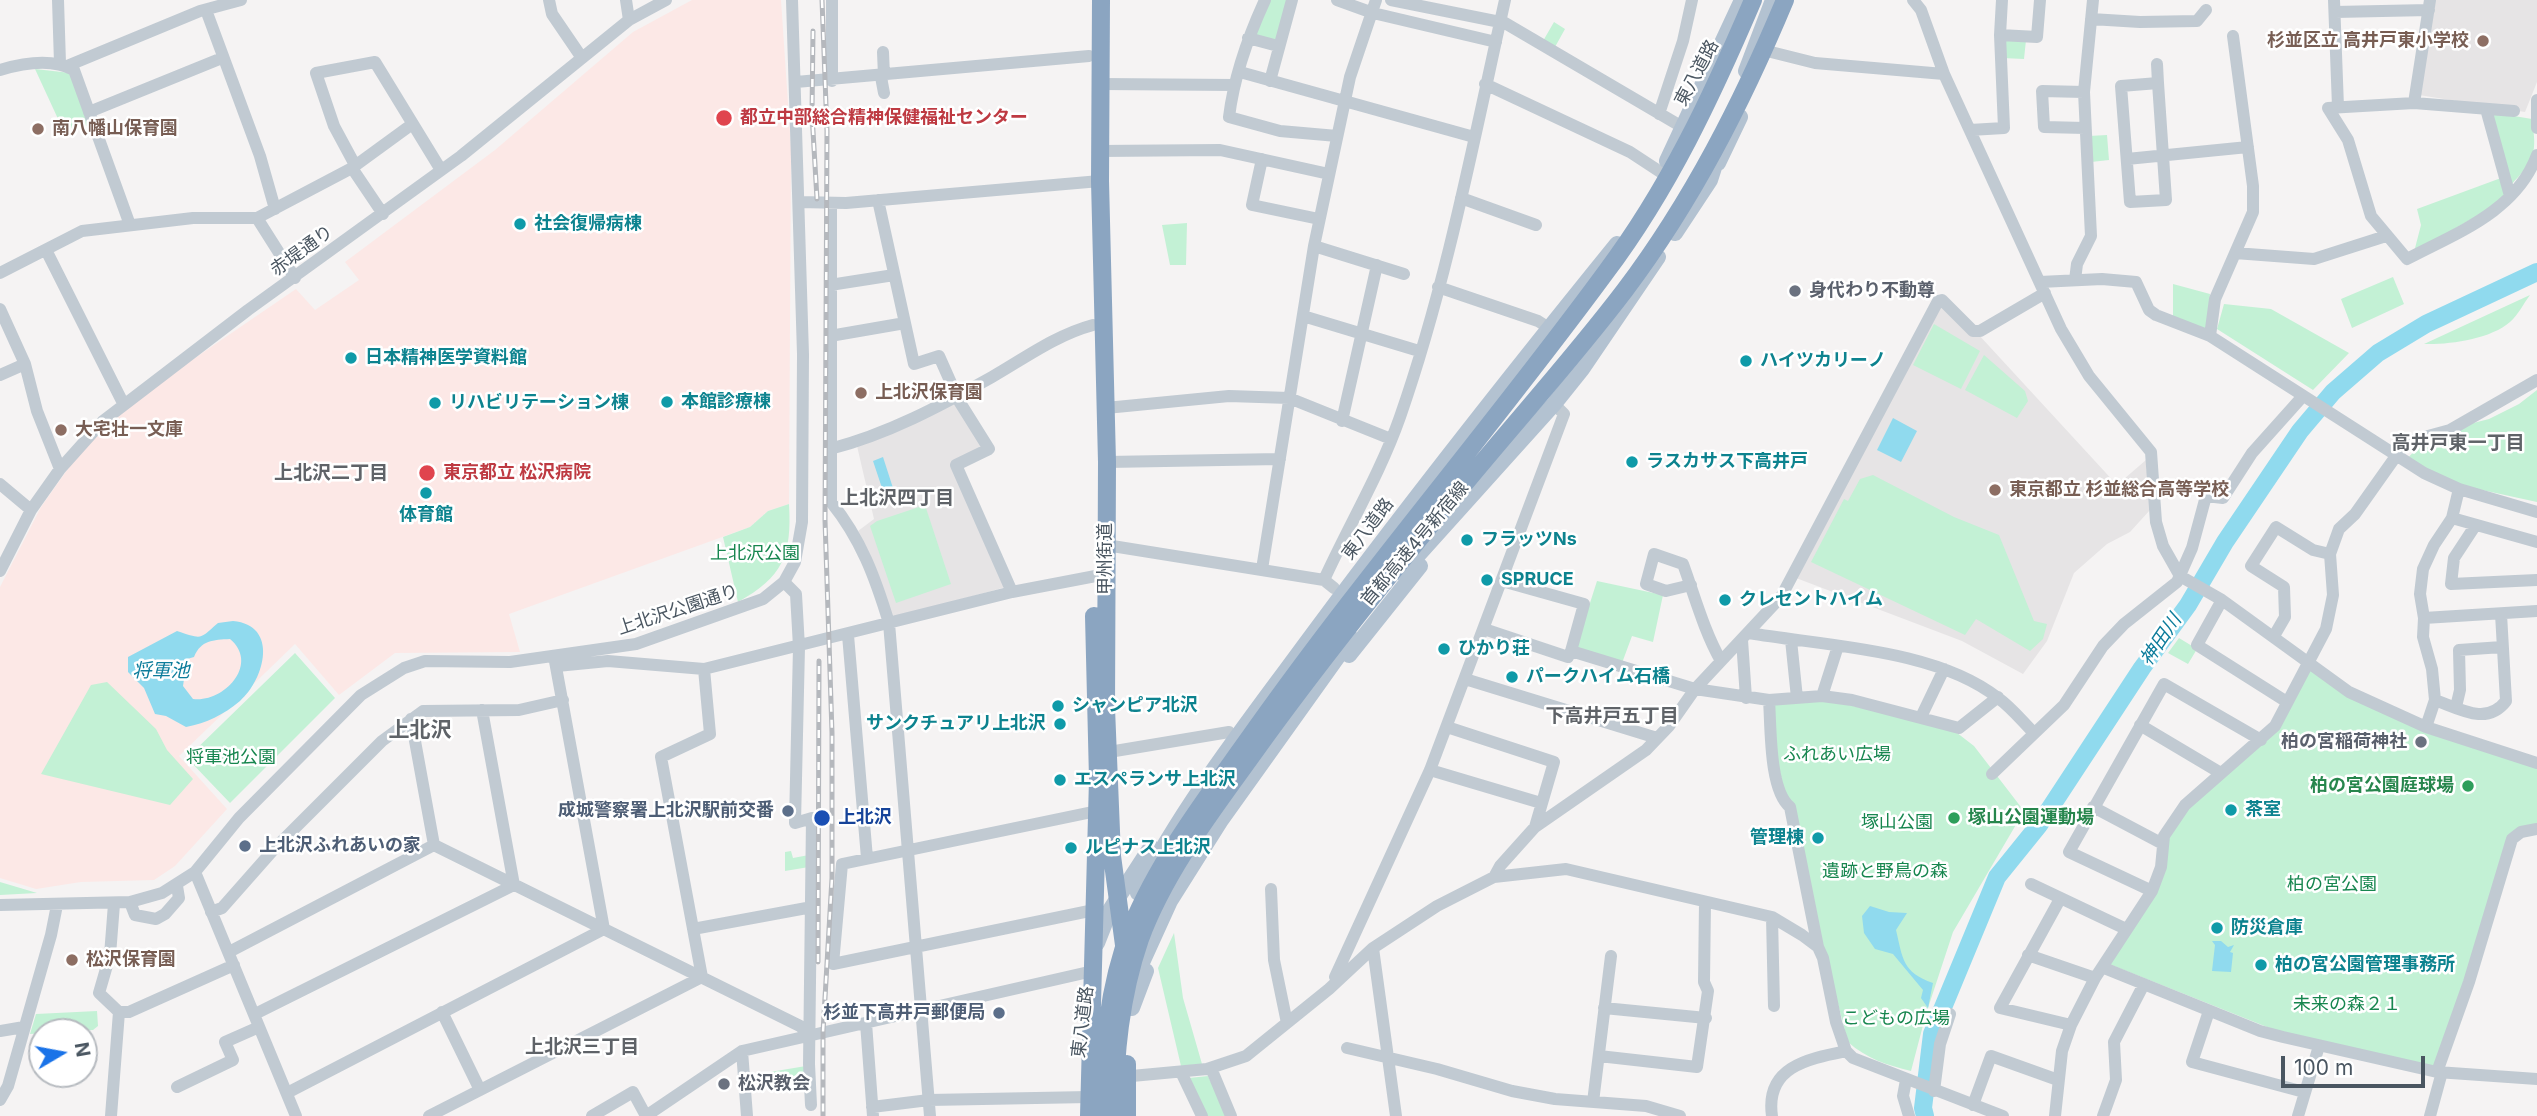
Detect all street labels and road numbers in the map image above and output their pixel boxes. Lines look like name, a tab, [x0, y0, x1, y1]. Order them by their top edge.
street label: 東八道路	[1671, 36, 1723, 110]
street label: 赤堤通り	[267, 221, 337, 281]
street label: 首都高速4号新宿線	[1357, 477, 1473, 611]
street label: 東八道路	[1338, 494, 1398, 564]
street label: 甲州街道	[1095, 523, 1117, 595]
street label: 上北沢公園通り	[615, 580, 741, 640]
street label: 東八道路	[1068, 985, 1098, 1059]

